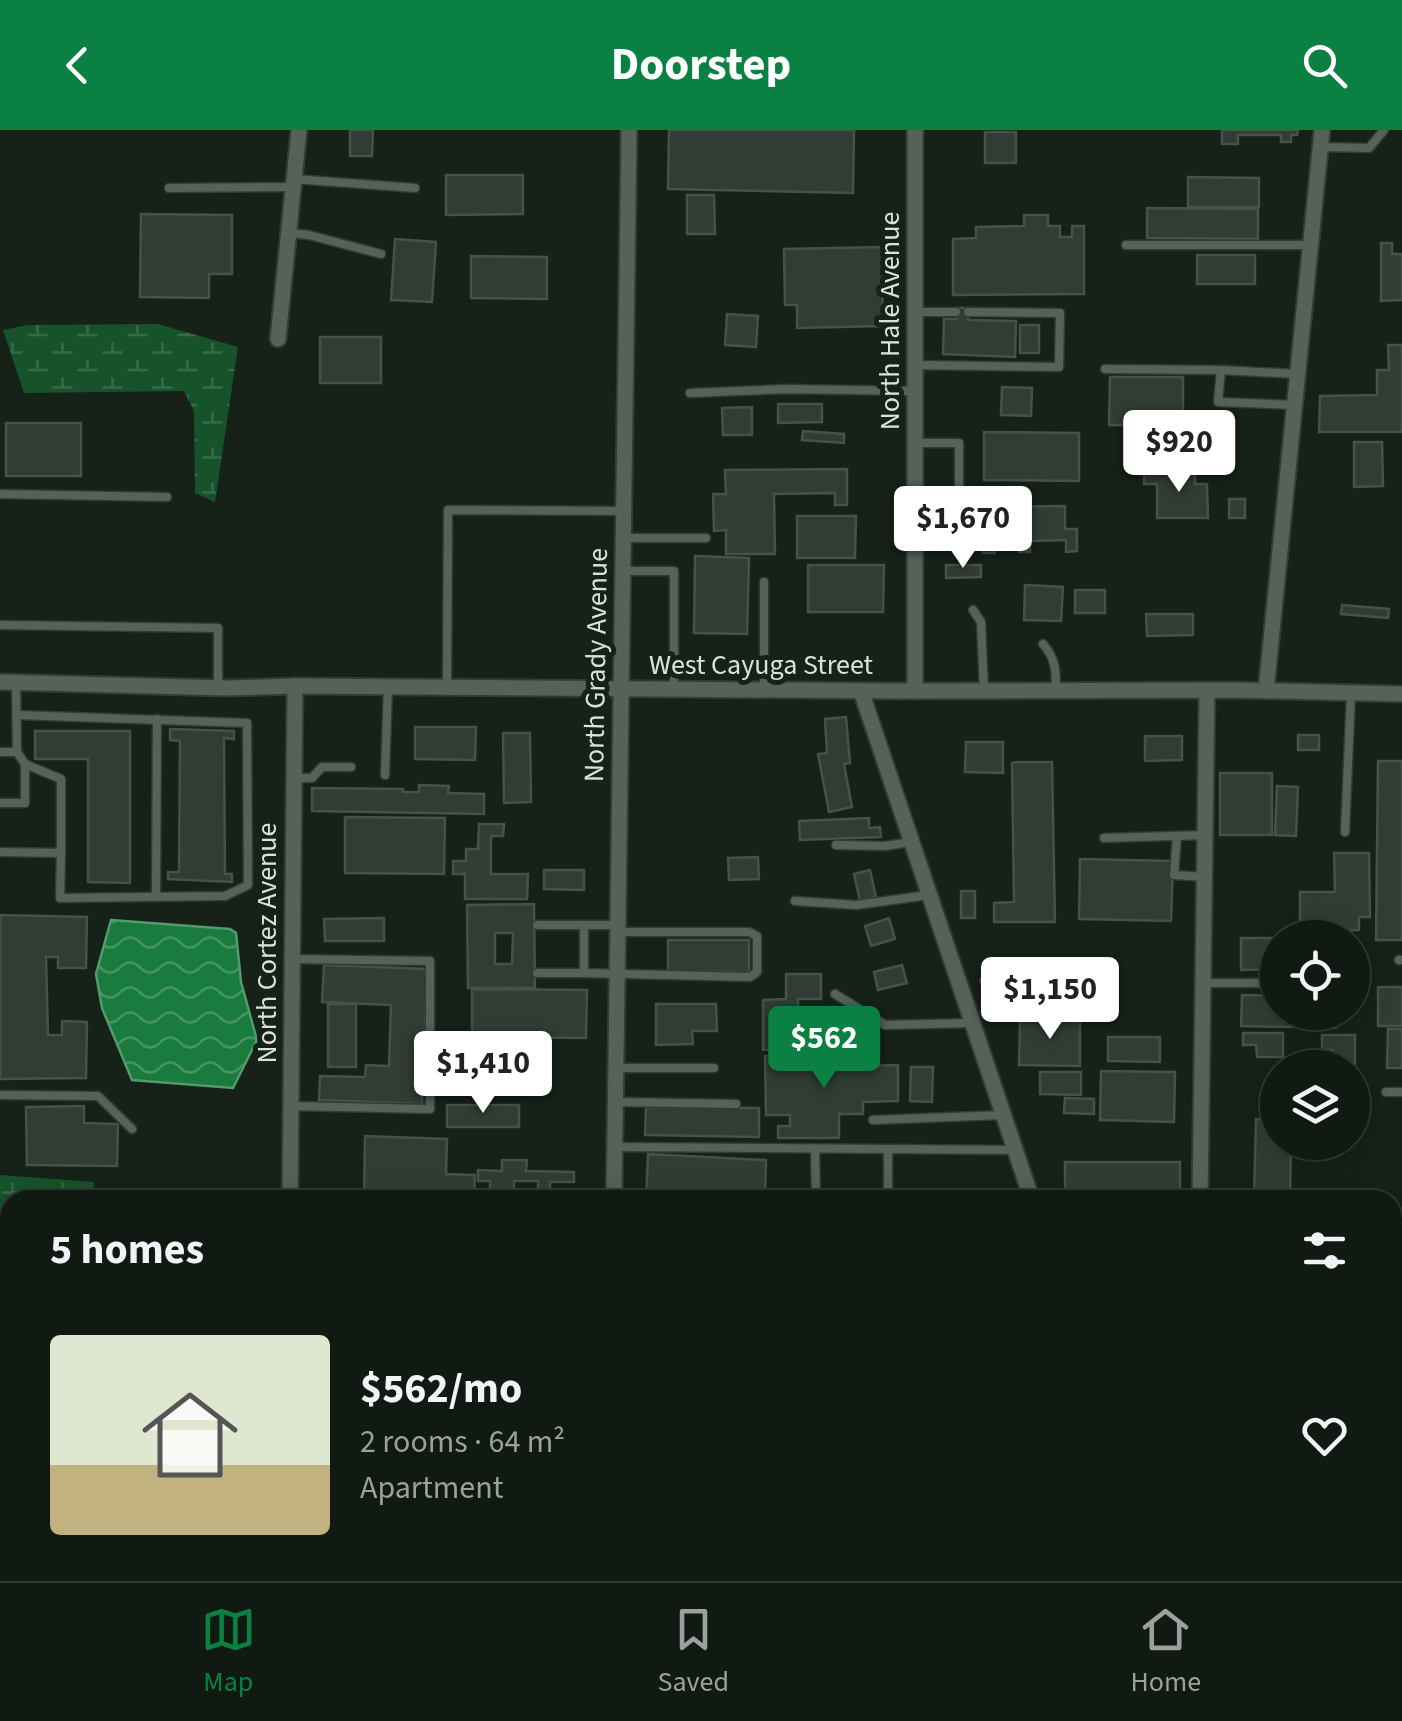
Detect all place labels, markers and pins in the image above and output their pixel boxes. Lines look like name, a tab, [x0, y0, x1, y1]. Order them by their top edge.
pin: $920	[1120, 410, 1238, 495]
pin: $1,670	[882, 486, 1044, 571]
pin: $1,150	[969, 957, 1131, 1042]
pin: $562	[765, 1006, 883, 1091]
pin: $1,410	[402, 1031, 564, 1116]

